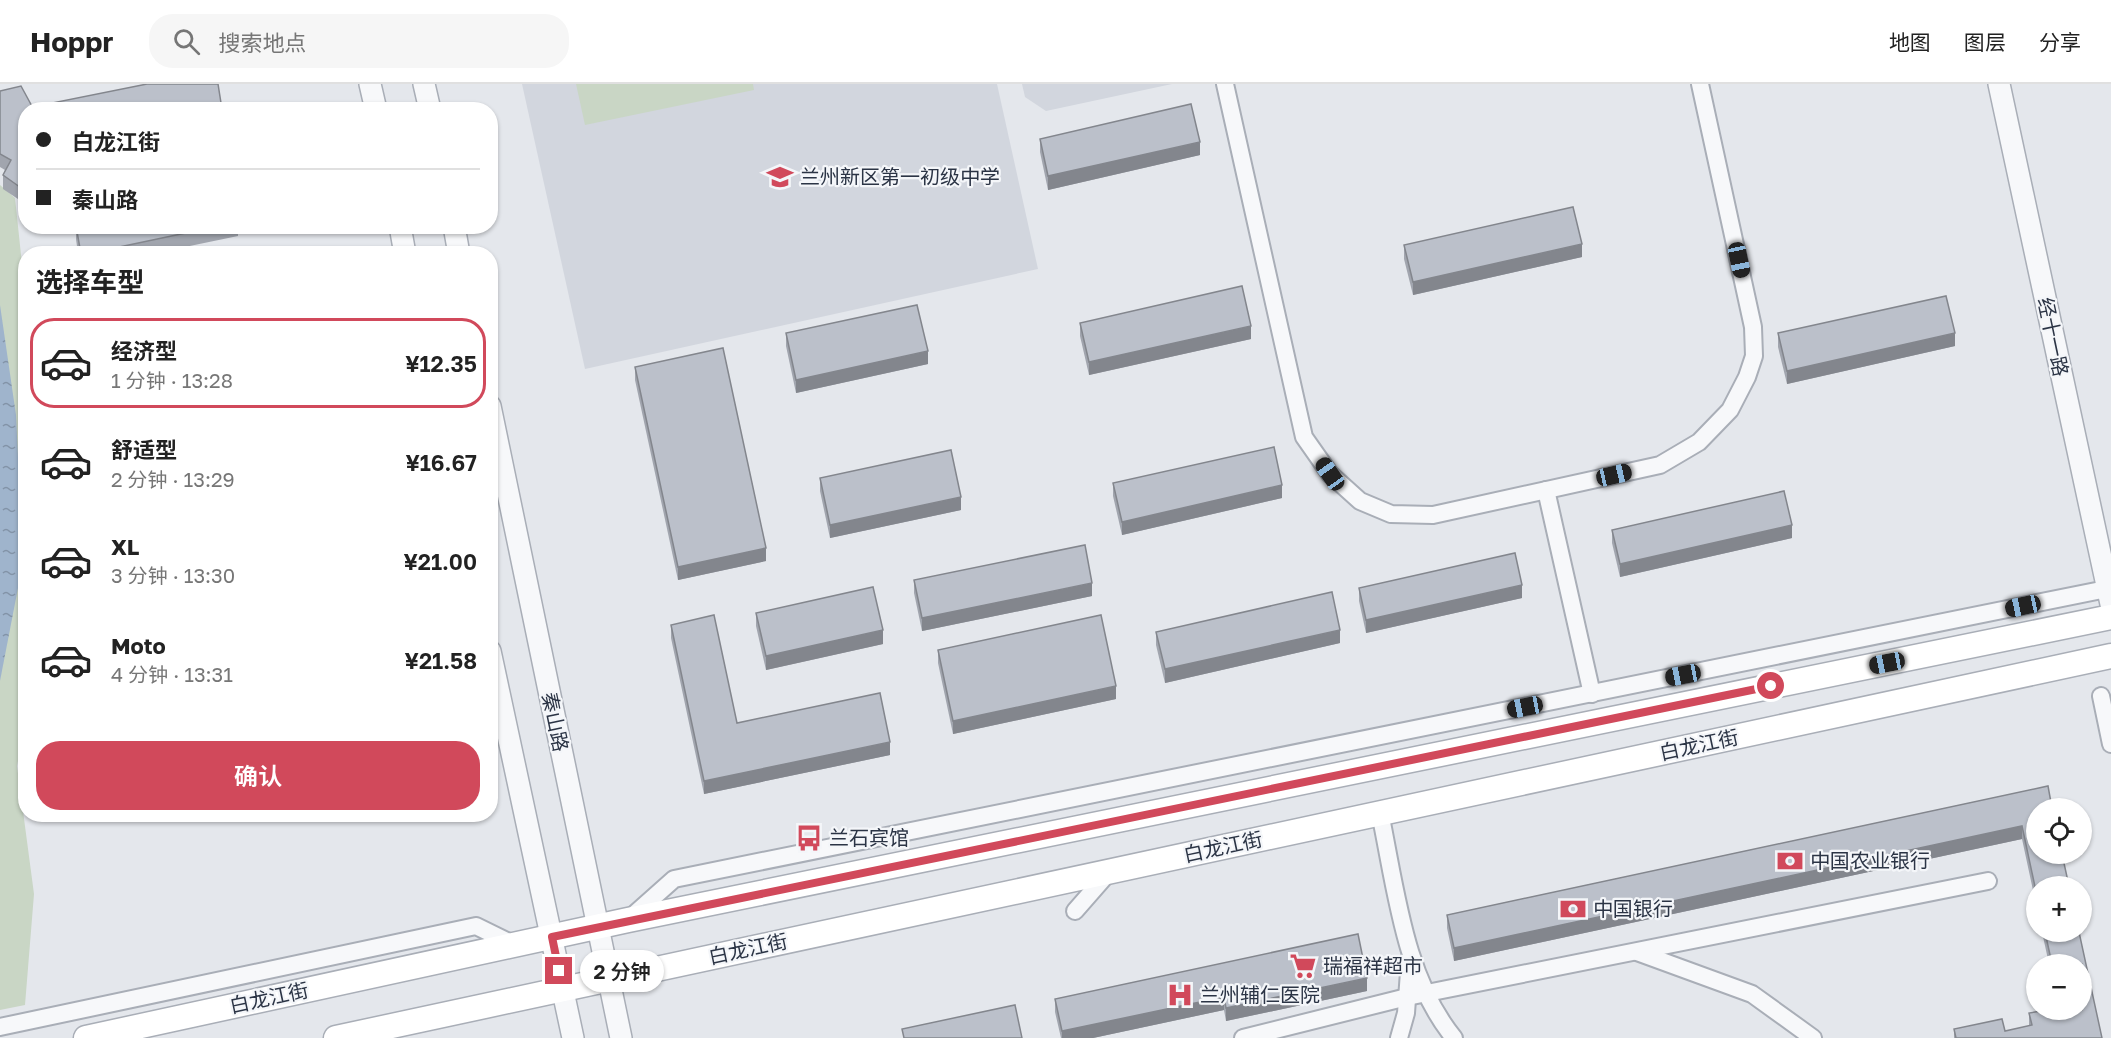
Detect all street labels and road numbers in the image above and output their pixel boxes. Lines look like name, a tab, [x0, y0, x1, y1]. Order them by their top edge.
street label: 经十一路	[2034, 295, 2074, 378]
street label: 秦山路	[538, 690, 574, 754]
street label: 白龙江街	[1657, 724, 1740, 764]
street label: 白龙江街	[1181, 826, 1264, 866]
street label: 白龙江街	[706, 928, 789, 968]
street label: 白龙江街	[227, 977, 310, 1017]

